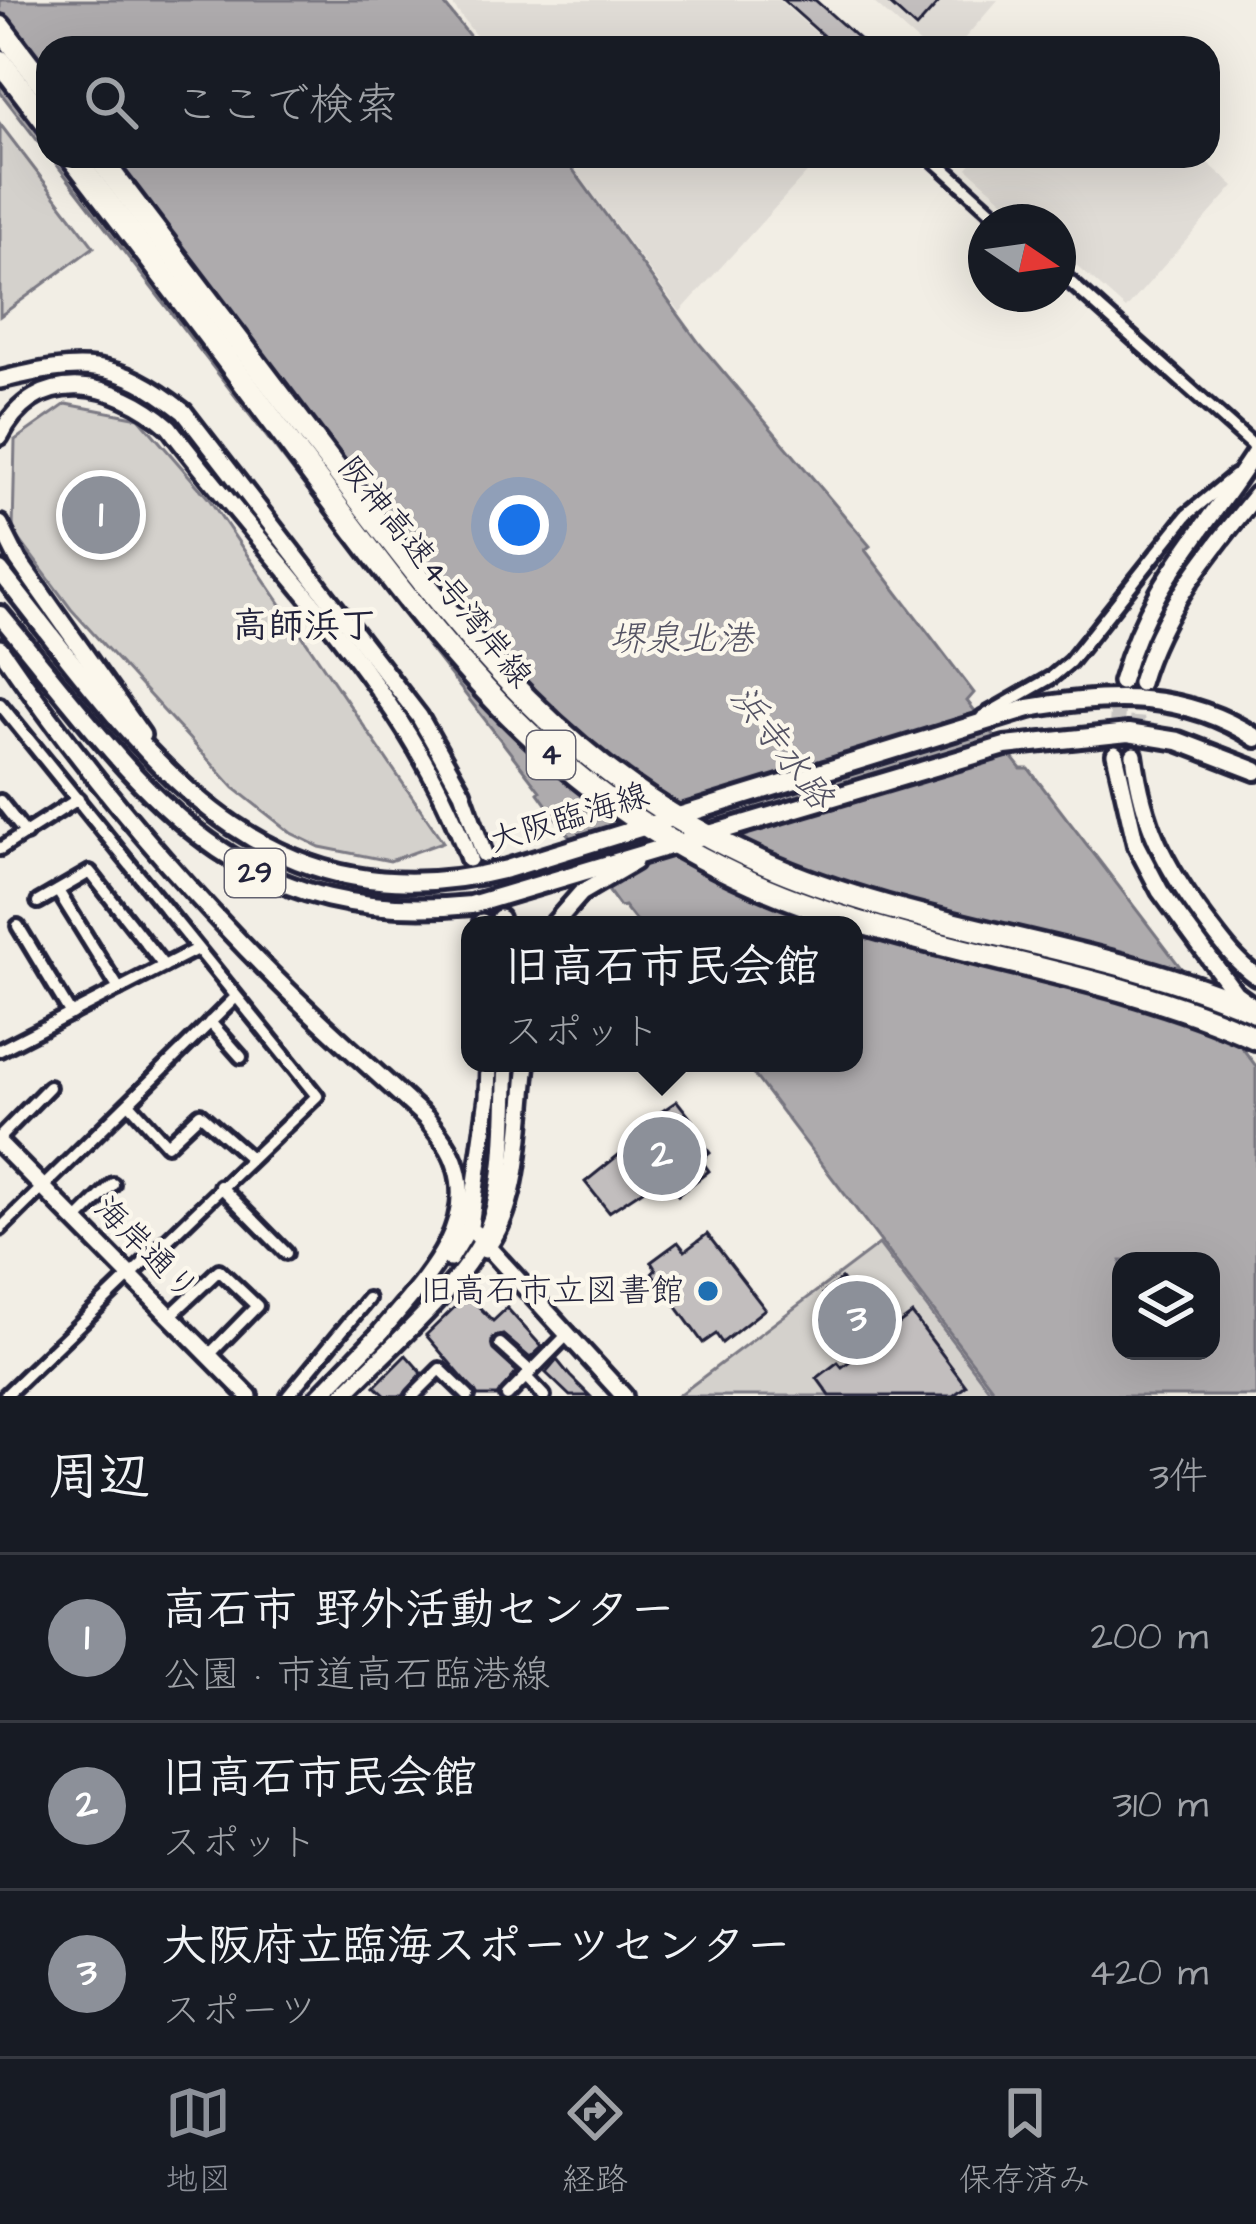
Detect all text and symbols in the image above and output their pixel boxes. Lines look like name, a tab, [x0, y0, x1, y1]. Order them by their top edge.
search box	[36, 36, 1220, 168]
icon: search	[78, 69, 144, 135]
text: ここで検索	[174, 75, 399, 137]
north arrow	[968, 204, 1076, 312]
street label: 阪神高速4号湾岸線	[327, 446, 543, 698]
pin: 1	[62, 470, 140, 560]
your location	[489, 495, 549, 555]
district label: 高師浜丁	[232, 601, 376, 652]
water label: 堺泉北港	[609, 614, 756, 665]
water label: 浜寺水路	[717, 675, 846, 822]
road number: 4	[527, 731, 575, 779]
street label: 大阪臨海線	[483, 772, 655, 864]
road number: 29	[225, 849, 285, 897]
popup	[461, 916, 863, 1072]
text: 旧高石市民会館	[504, 937, 820, 999]
text: スポット	[504, 1006, 661, 1060]
pin: 2	[623, 1111, 701, 1201]
street label: 海岸通り	[83, 1186, 209, 1312]
map controls	[1112, 1252, 1220, 1360]
button: layers	[1112, 1252, 1220, 1360]
place label: 旧高石市立図書館	[420, 1268, 684, 1314]
pin: 3	[818, 1275, 896, 1365]
marker: 旧高石市立図書館	[695, 1278, 721, 1304]
text: 周辺	[48, 1443, 150, 1514]
text: 3件	[1149, 1451, 1208, 1505]
text: 高石市 野外活動センター	[162, 1580, 675, 1642]
text: 1	[85, 1611, 90, 1665]
text: 200 m	[1091, 1611, 1208, 1665]
text: 公園 · 市道高石臨港線	[162, 1649, 550, 1703]
text: 旧高石市民会館	[162, 1748, 477, 1810]
text: 2	[76, 1779, 98, 1833]
text: 310 m	[1113, 1779, 1208, 1833]
text: スポット	[162, 1817, 318, 1871]
text: 大阪府立臨海スポーツセンター	[162, 1916, 791, 1978]
text: 3	[77, 1947, 97, 2001]
text: 420 m	[1089, 1947, 1208, 2001]
text: スポーツ	[162, 1985, 317, 2039]
tab: 地図	[165, 2080, 231, 2203]
tab: 経路	[562, 2080, 628, 2203]
tab: 保存済み	[959, 2080, 1091, 2203]

